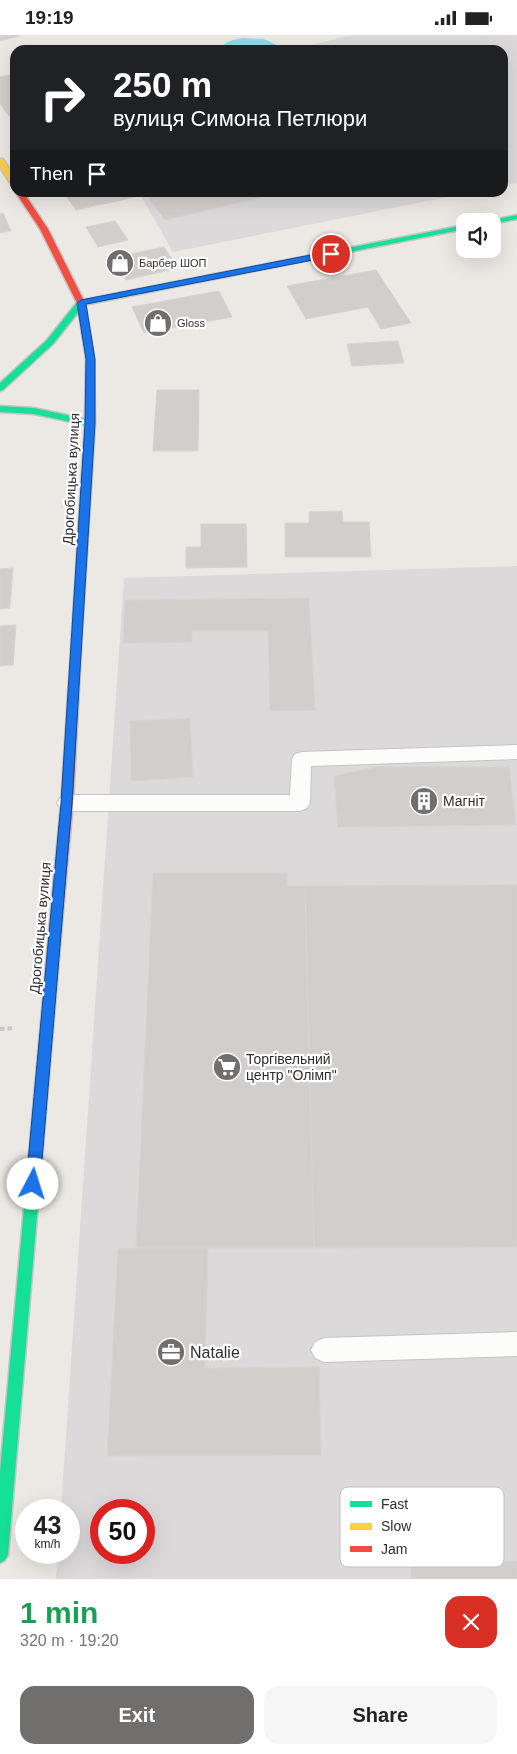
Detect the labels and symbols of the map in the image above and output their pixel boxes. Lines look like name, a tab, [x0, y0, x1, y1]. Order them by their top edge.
pin	[310, 233, 352, 275]
shop icon: Барбер ШОП	[105, 248, 135, 278]
place label: Барбер ШОП	[139, 257, 207, 269]
shop icon: Gloss	[143, 308, 173, 338]
place label: Gloss	[177, 317, 206, 329]
street label: Дрогобицька вулиця	[60, 413, 82, 545]
building icon: Магніт	[409, 786, 439, 816]
place label: Магніт	[443, 793, 486, 809]
street label: Дрогобицька вулиця	[26, 861, 54, 995]
place label: Торгівельний центр "Олімп"	[246, 1051, 337, 1083]
supermarket icon: Торгівельний центр "Олімп"	[212, 1052, 242, 1082]
position arrow	[6, 1157, 58, 1209]
office icon: Natalie	[156, 1337, 186, 1367]
place label: Natalie	[190, 1344, 240, 1361]
legend	[340, 1487, 504, 1567]
text: Fast	[381, 1496, 408, 1512]
speed limit sign: 50	[90, 1499, 155, 1564]
text: Slow	[381, 1518, 412, 1534]
text: Jam	[381, 1541, 407, 1557]

